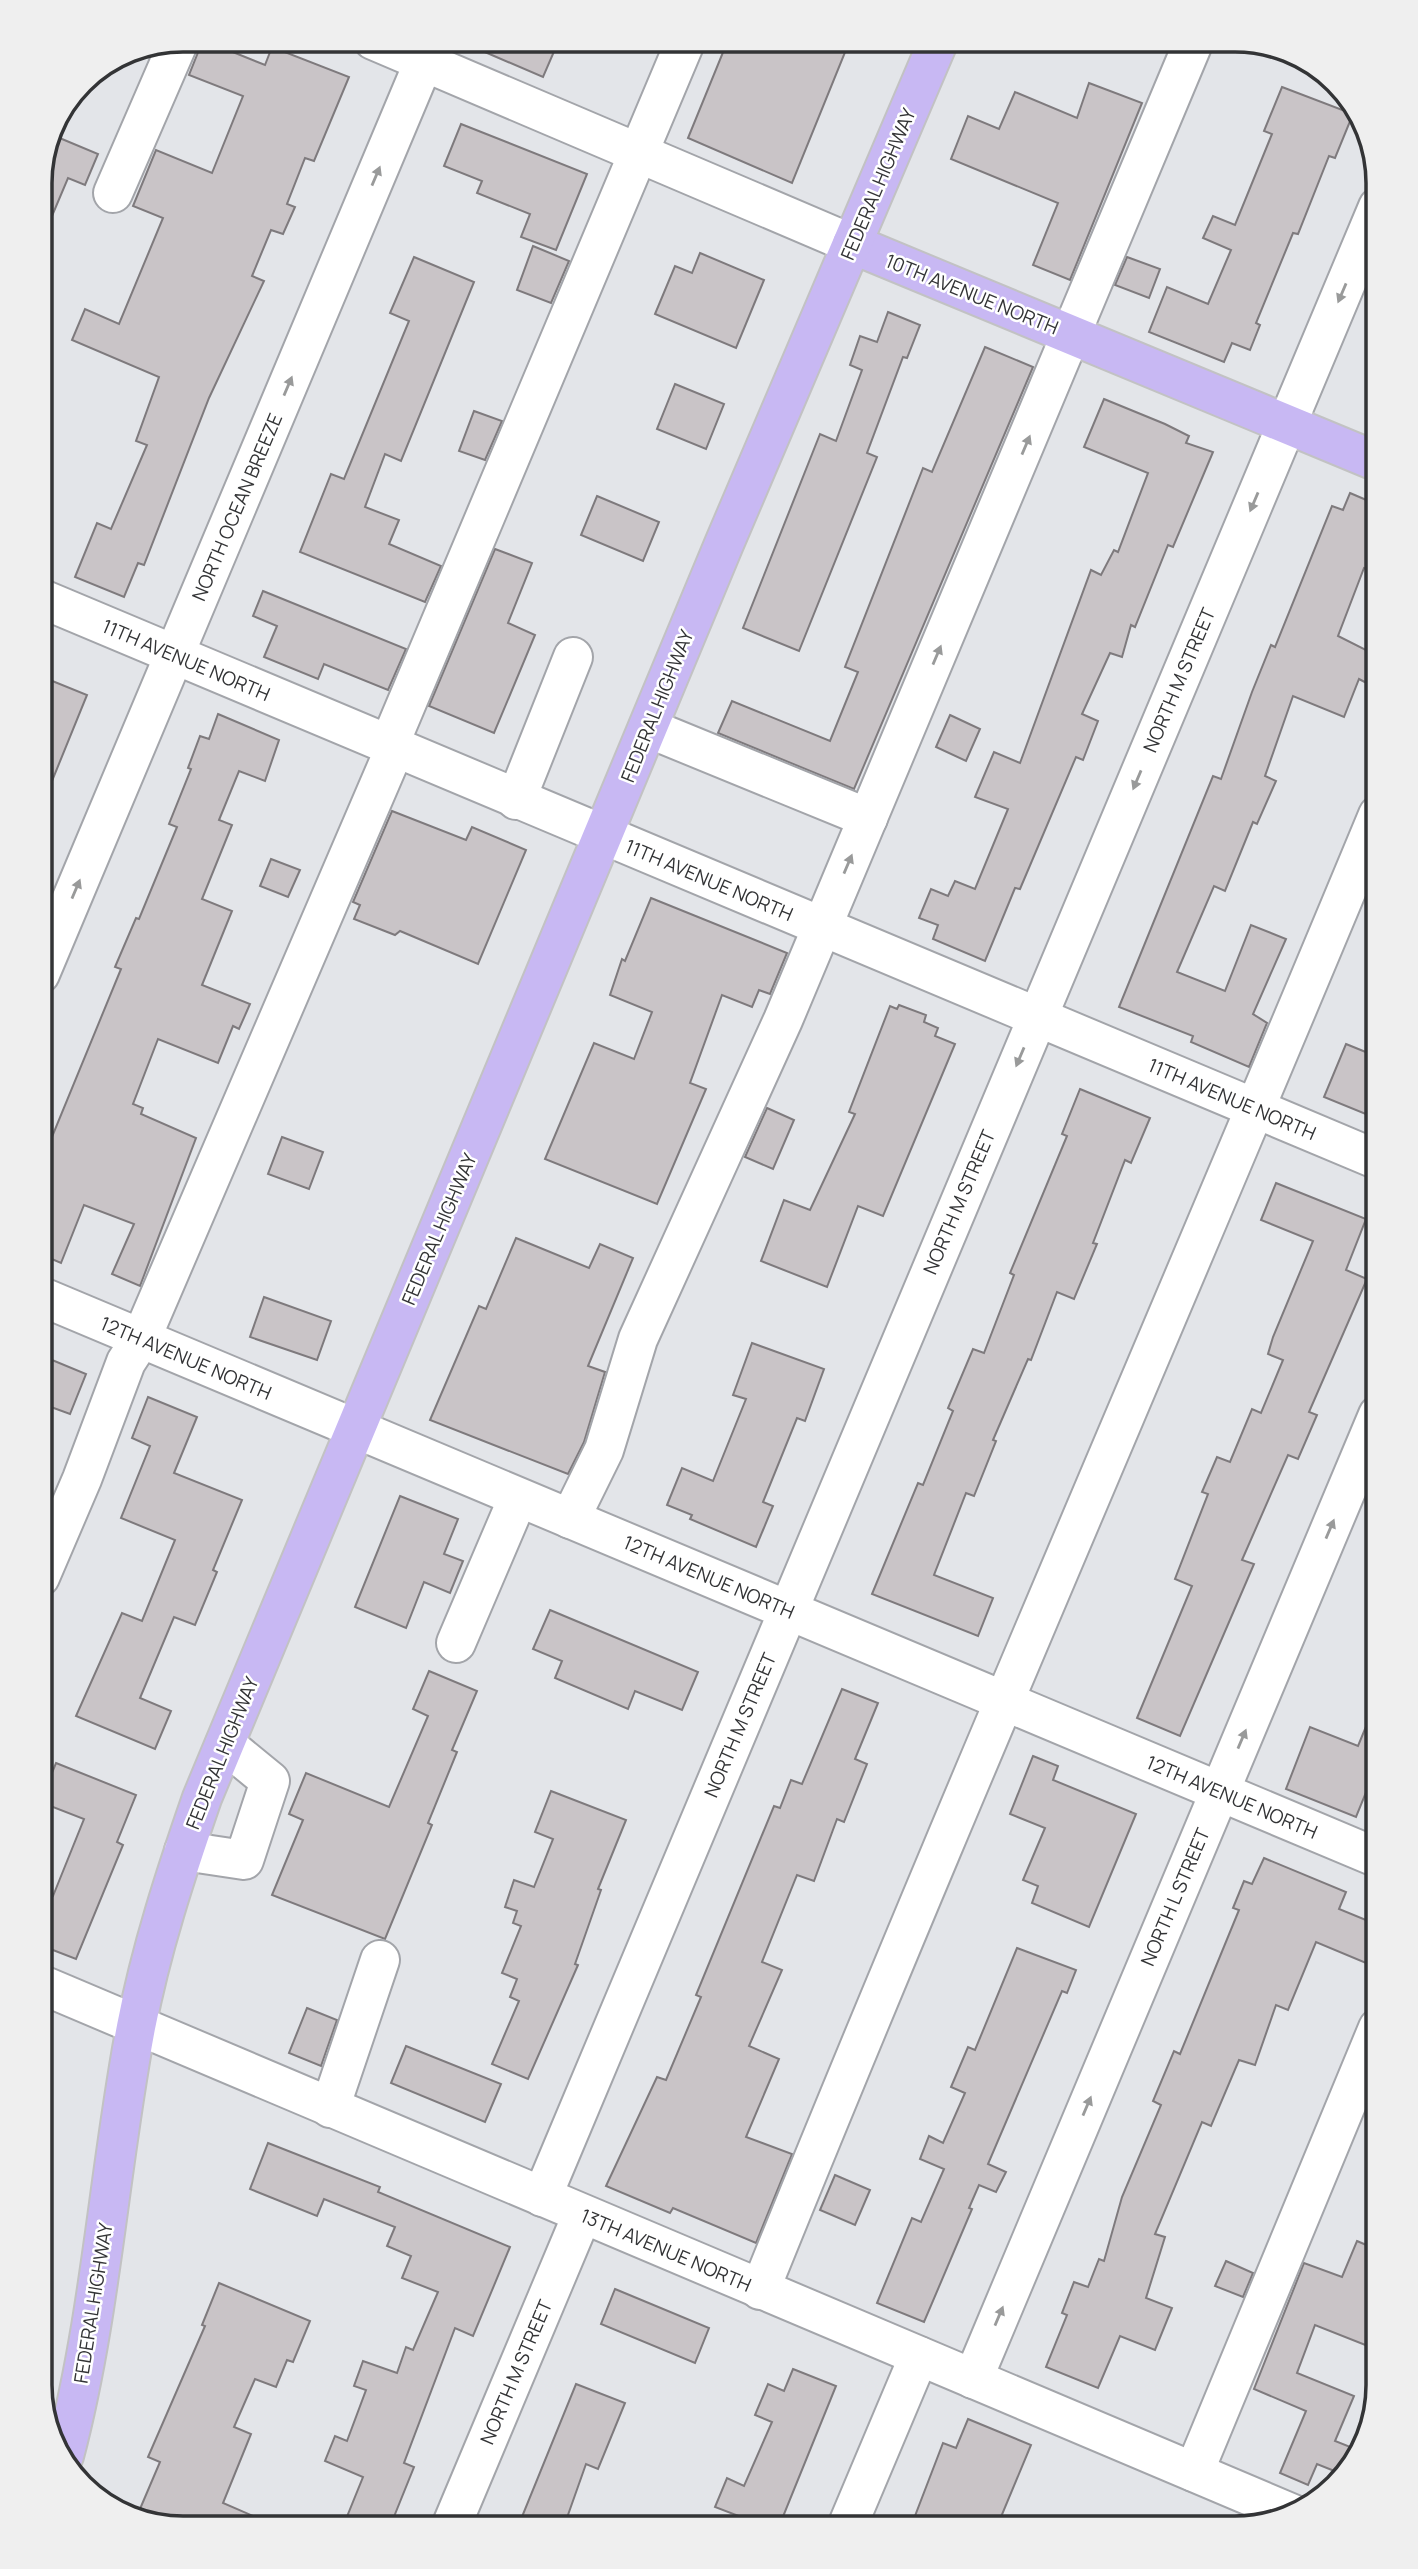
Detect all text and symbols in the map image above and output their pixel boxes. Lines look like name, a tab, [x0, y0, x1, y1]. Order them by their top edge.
street label: FEDERAL HIGHWAY	[834, 104, 922, 264]
one-way arrow	[371, 165, 382, 186]
street label: 10TH AVENUE NORTH	[882, 247, 1062, 341]
one-way arrow	[1336, 282, 1347, 303]
one-way arrow	[283, 375, 294, 396]
street label: NORTH OCEAN BREEZE	[186, 409, 288, 605]
one-way arrow	[1020, 435, 1031, 456]
one-way arrow	[1248, 492, 1259, 513]
street label: NORTH M STREET	[1137, 603, 1221, 756]
street label: 11TH AVENUE NORTH	[98, 613, 274, 707]
street label: FEDERAL HIGHWAY	[615, 625, 700, 786]
one-way arrow	[931, 645, 943, 665]
one-way arrow	[1132, 770, 1143, 791]
street label: 11TH AVENUE NORTH	[621, 833, 797, 927]
one-way arrow	[843, 854, 854, 875]
one-way arrow	[71, 878, 82, 899]
one-way arrow	[1014, 1047, 1025, 1068]
street label: 11TH AVENUE NORTH	[1144, 1052, 1320, 1146]
street label: NORTH M STREET	[917, 1125, 1001, 1278]
street label: FEDERAL HIGHWAY	[395, 1149, 483, 1309]
street label: 12TH AVENUE NORTH	[96, 1310, 276, 1406]
one-way arrow	[1324, 1519, 1336, 1539]
street label: 12TH AVENUE NORTH	[619, 1529, 799, 1625]
street label: NORTH M STREET	[698, 1648, 782, 1801]
street label: FEDERAL HIGHWAY	[180, 1672, 265, 1833]
one-way arrow	[1236, 1729, 1248, 1749]
street label: 12TH AVENUE NORTH	[1142, 1749, 1322, 1845]
street label: NORTH L STREET	[1134, 1823, 1216, 1970]
one-way arrow	[1082, 2096, 1093, 2117]
street label: 13TH AVENUE NORTH	[577, 2202, 755, 2298]
street label: FEDERAL HIGHWAY	[67, 2220, 119, 2385]
street label: NORTH M STREET	[474, 2295, 558, 2448]
one-way arrow	[993, 2305, 1004, 2326]

